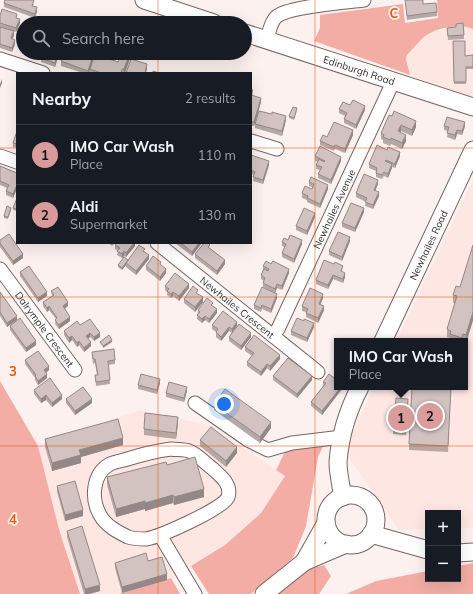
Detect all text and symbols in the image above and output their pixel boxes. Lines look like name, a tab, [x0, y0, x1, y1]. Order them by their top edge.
text: C	[390, 5, 399, 21]
search box	[16, 16, 252, 60]
icon: search	[30, 27, 52, 49]
text: Search here	[62, 29, 144, 48]
street label: Edinburgh Road	[322, 53, 396, 88]
text: Nearby	[32, 88, 91, 109]
text: 2 results	[185, 90, 236, 106]
text: IMO Car Wash	[70, 137, 174, 156]
text: 1	[41, 147, 49, 163]
text: 110 m	[198, 147, 236, 163]
text: Place	[70, 156, 103, 172]
street label: Newhailes Avenue	[310, 167, 358, 251]
text: Aldi	[70, 197, 98, 216]
text: 2	[41, 207, 49, 223]
text: 130 m	[198, 207, 236, 223]
street label: Newhailes Road	[407, 208, 451, 282]
text: Supermarket	[70, 216, 147, 232]
street label: Newhailes Crescent	[197, 274, 277, 342]
street label: Dalrymple Crescent	[12, 289, 77, 370]
popup	[334, 338, 468, 390]
text: IMO Car Wash	[349, 347, 453, 366]
text: 3	[9, 363, 17, 379]
text: Place	[349, 366, 382, 382]
your location	[214, 394, 234, 414]
pin: 2	[417, 401, 443, 431]
pin: 1	[388, 403, 414, 433]
map controls	[425, 510, 461, 582]
button: +	[425, 510, 461, 546]
text: 4	[9, 511, 17, 527]
button: −	[425, 546, 461, 582]

